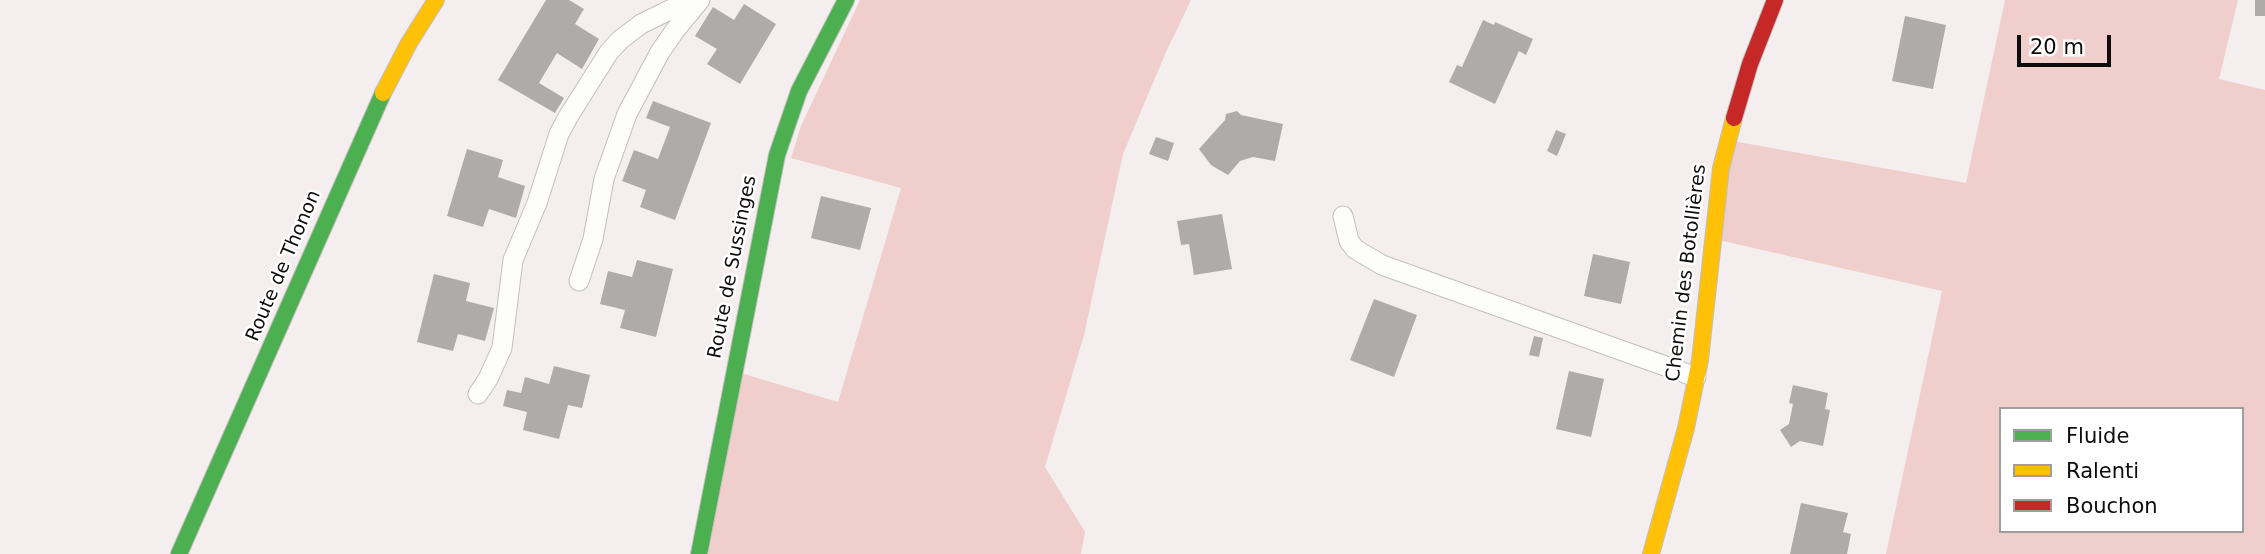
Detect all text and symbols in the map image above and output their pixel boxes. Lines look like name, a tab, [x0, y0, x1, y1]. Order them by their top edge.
scale bar	[2020, 21, 2114, 65]
text: 20 m	[2030, 35, 2084, 59]
street label: Chemin des Botollières	[1662, 163, 1712, 383]
street label: Route de Sussinges	[704, 174, 762, 360]
street label: Route de Thonon	[242, 187, 326, 345]
legend	[1999, 407, 2244, 533]
text: Fluide	[2066, 424, 2129, 448]
text: Ralenti	[2066, 459, 2139, 483]
text: Bouchon	[2066, 494, 2158, 518]

